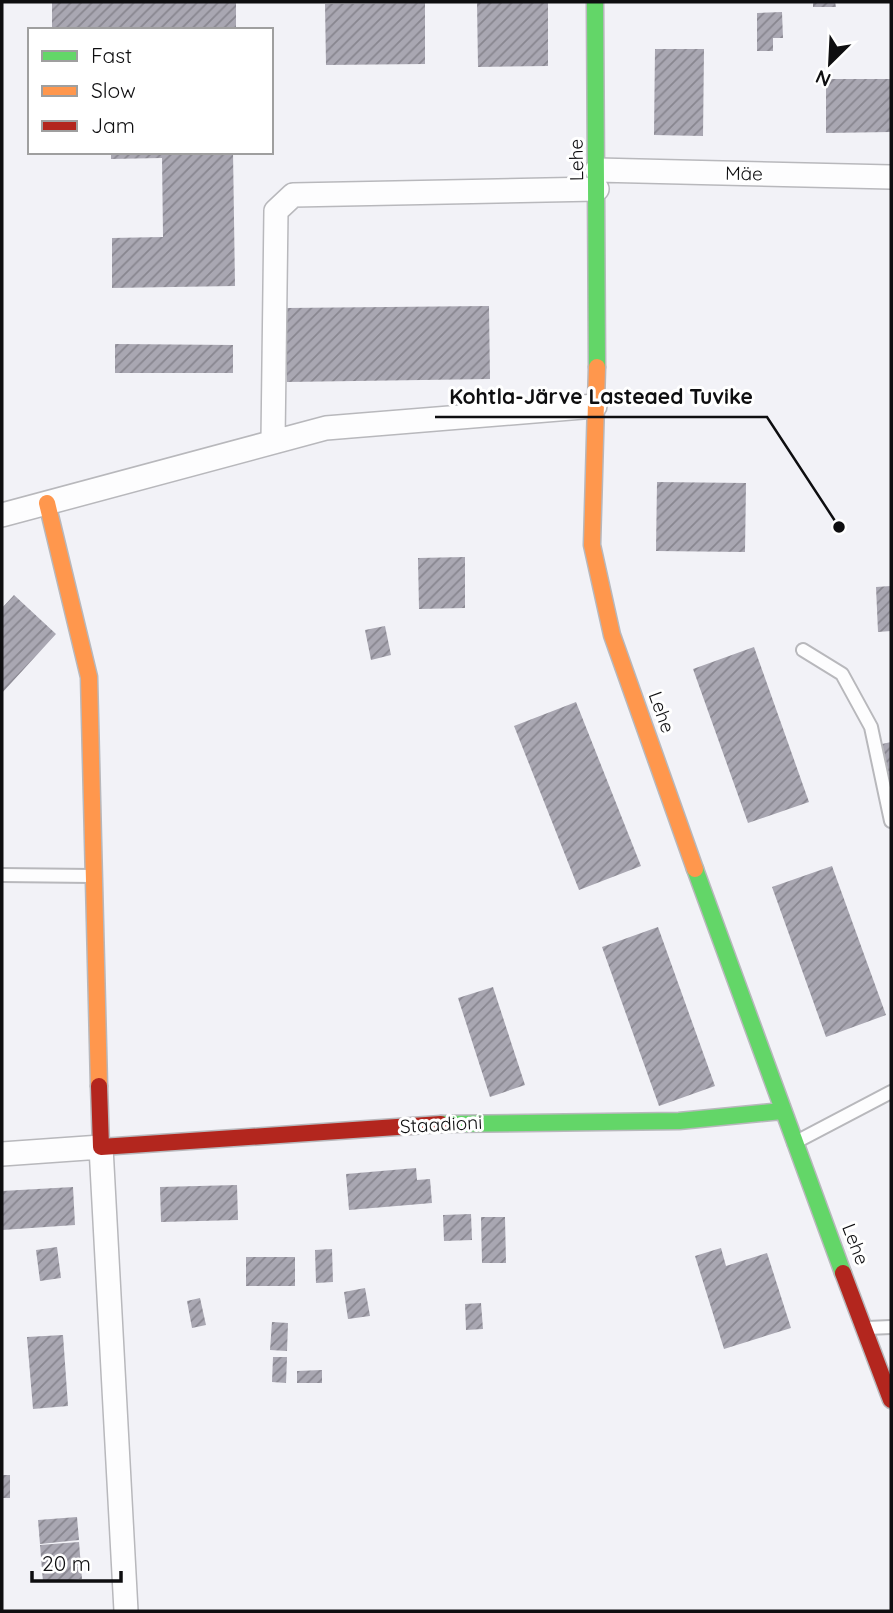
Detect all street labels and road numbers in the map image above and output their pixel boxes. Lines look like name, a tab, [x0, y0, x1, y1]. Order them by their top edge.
street label: Lehe	[564, 139, 588, 181]
street label: Mäe	[725, 161, 763, 185]
street label: Lehe	[643, 688, 681, 736]
street label: Staadioni	[399, 1110, 483, 1138]
street label: Lehe	[837, 1220, 875, 1268]

